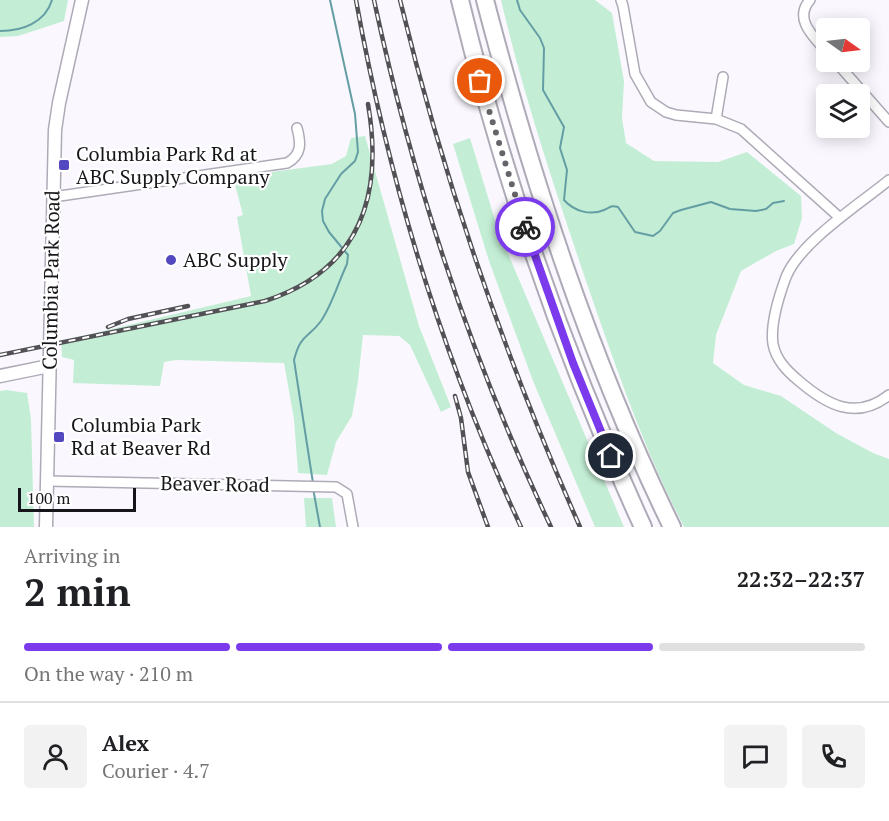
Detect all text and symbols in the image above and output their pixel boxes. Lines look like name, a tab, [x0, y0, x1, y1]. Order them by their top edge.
north arrow	[816, 18, 870, 72]
map controls	[816, 18, 870, 138]
pin	[454, 55, 505, 106]
icon: bag	[463, 64, 496, 97]
button: layers	[816, 84, 870, 138]
place label: Columbia Park Rd at ABC Supply Company	[76, 140, 271, 190]
marker: Columbia Park Rd at ABC Supply Company	[57, 158, 71, 172]
street label: Columbia Park Road	[35, 190, 66, 370]
courier	[495, 197, 555, 257]
icon: bike	[509, 211, 542, 244]
place label: ABC Supply	[183, 246, 289, 273]
marker: ABC Supply	[164, 253, 178, 267]
place label: Columbia Park Rd at Beaver Rd	[71, 411, 211, 461]
marker: Columbia Park Rd at Beaver Rd	[52, 430, 66, 444]
pin	[585, 430, 636, 481]
icon: home	[594, 439, 627, 472]
street label: Beaver Road	[160, 469, 270, 498]
scale bar	[18, 485, 136, 513]
text: 100 m	[27, 487, 70, 509]
text: Arriving in	[24, 542, 120, 569]
text: 22:32–22:37	[737, 564, 865, 593]
text: 2 min	[24, 565, 131, 617]
text: On the way · 210 m	[24, 660, 193, 687]
button: person	[24, 725, 87, 788]
button: chat	[724, 725, 787, 788]
button: phone	[802, 725, 865, 788]
text: Alex	[102, 728, 149, 757]
text: Courier · 4.7	[102, 757, 210, 784]

